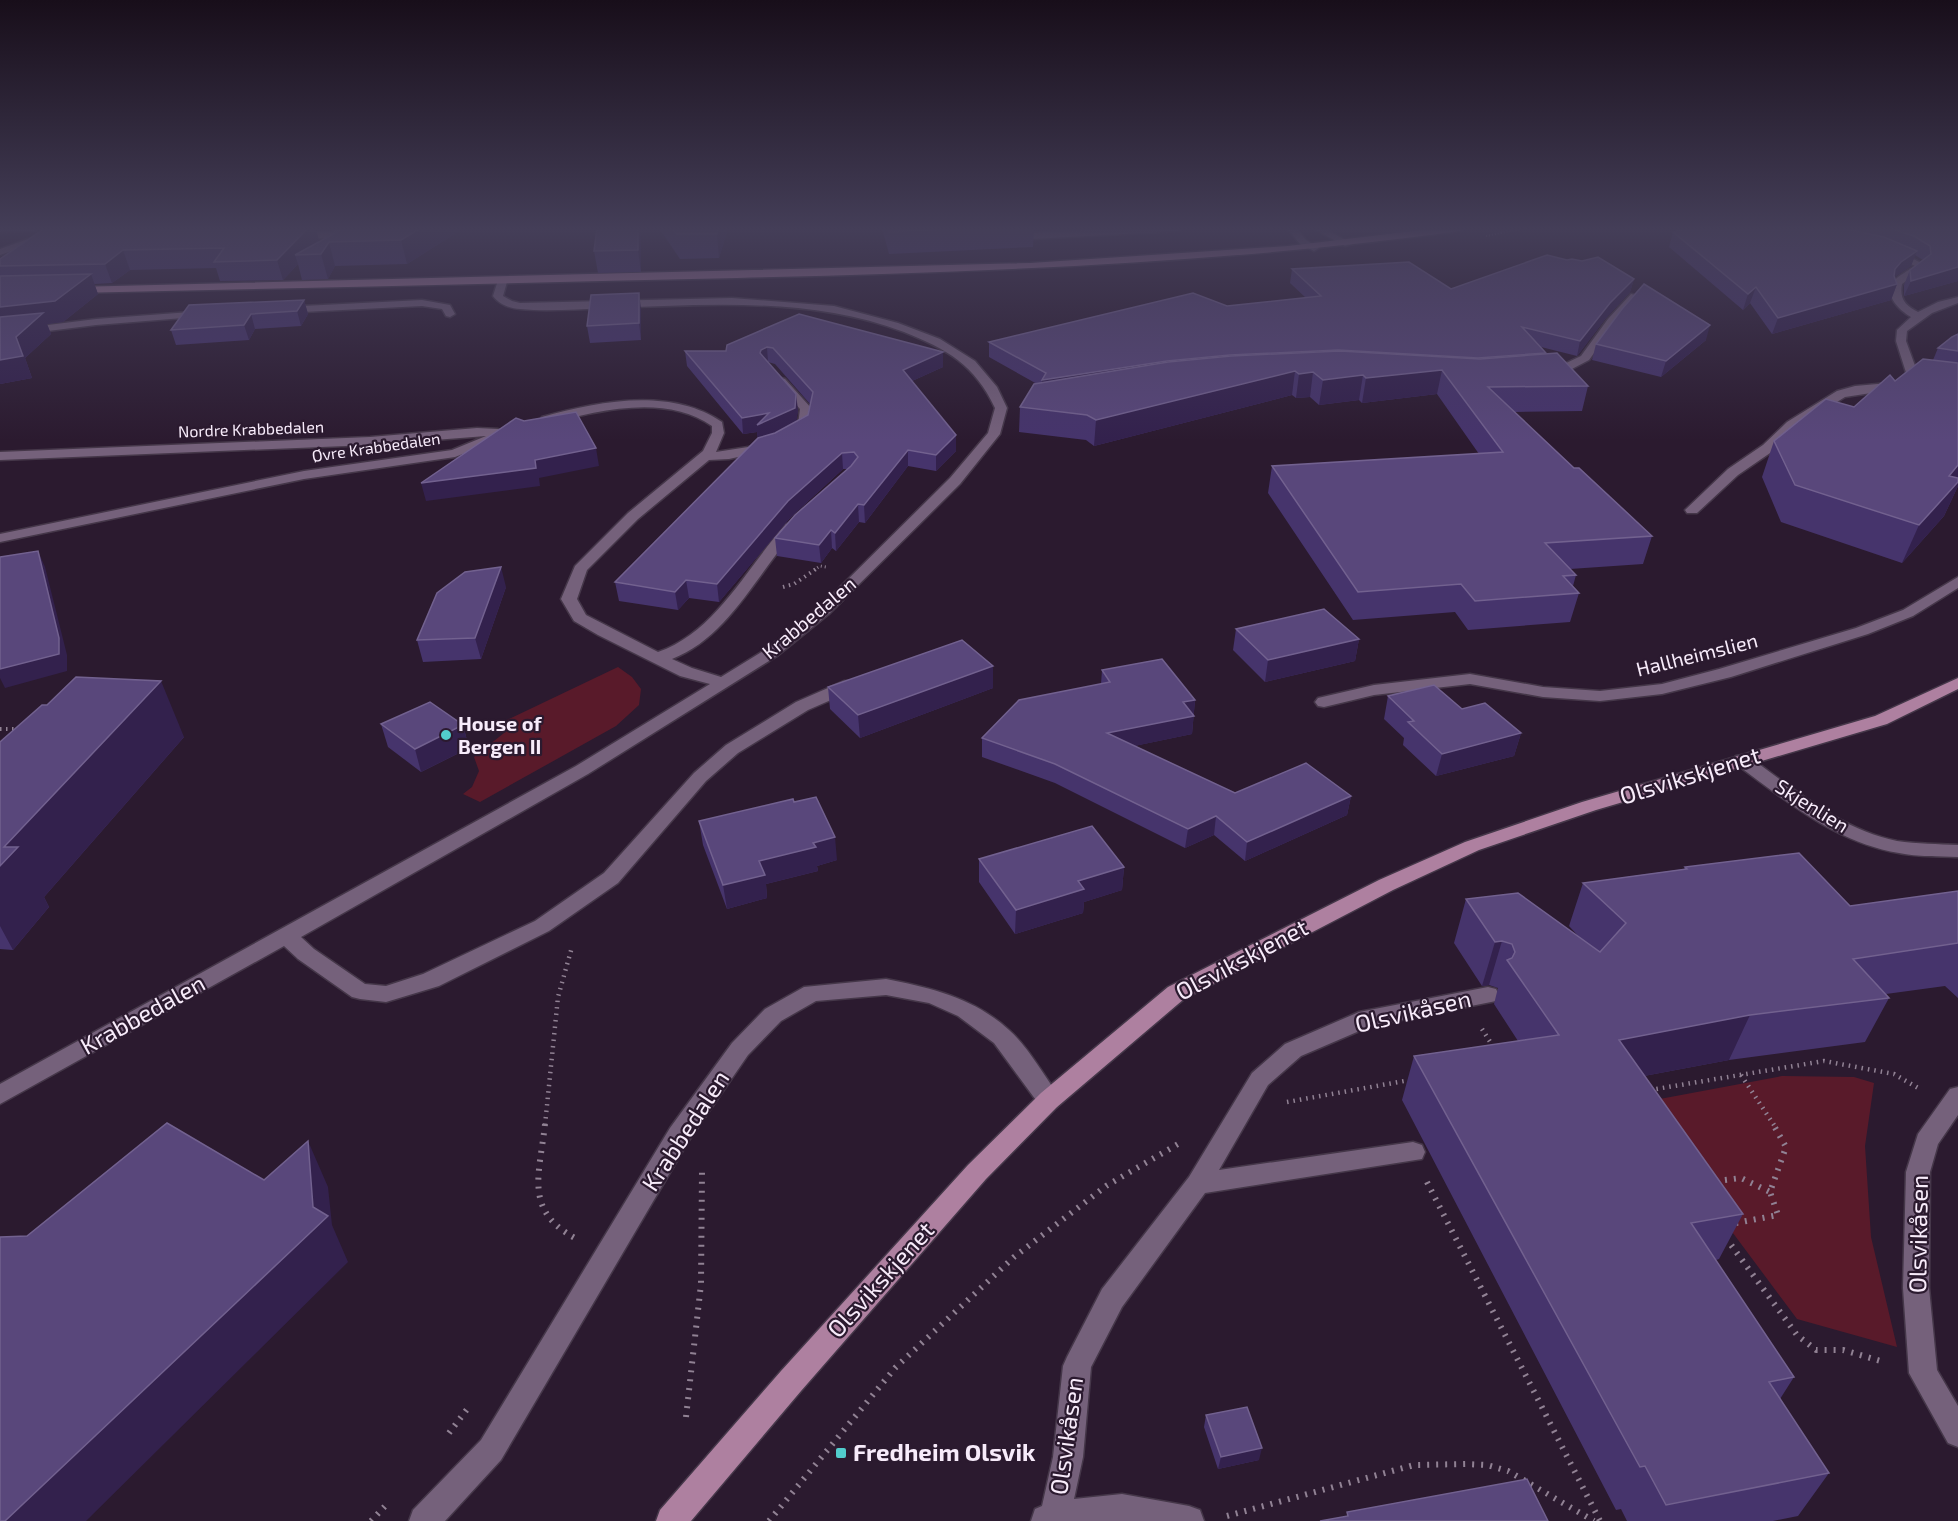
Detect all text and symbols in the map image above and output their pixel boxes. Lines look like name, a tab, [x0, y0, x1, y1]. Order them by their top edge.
street label: Nordre Krabbedalen	[178, 416, 324, 441]
street label: Øvre Krabbedalen	[310, 428, 441, 465]
street label: Krabbedalen	[757, 571, 860, 663]
street label: Hallheimslien	[1633, 627, 1760, 681]
place label: House of Bergen II	[458, 711, 542, 758]
marker: House of Bergen II	[439, 728, 453, 742]
street label: Olsvikskjenet	[1616, 739, 1763, 810]
street label: Skjenlien	[1771, 773, 1854, 837]
street label: Olsvikskjenet	[1170, 912, 1312, 1006]
street label: Krabbedalen	[75, 968, 210, 1060]
street label: Olsvikåsen	[1352, 983, 1474, 1038]
street label: Krabbedalen	[635, 1064, 735, 1196]
street label: Olsvikåsen	[1902, 1175, 1933, 1293]
street label: Olsvikskjenet	[820, 1215, 939, 1343]
street label: Olsvikåsen	[1043, 1375, 1088, 1496]
place label: Fredheim Olsvik	[853, 1437, 1036, 1466]
marker: Fredheim Olsvik	[834, 1446, 848, 1460]

